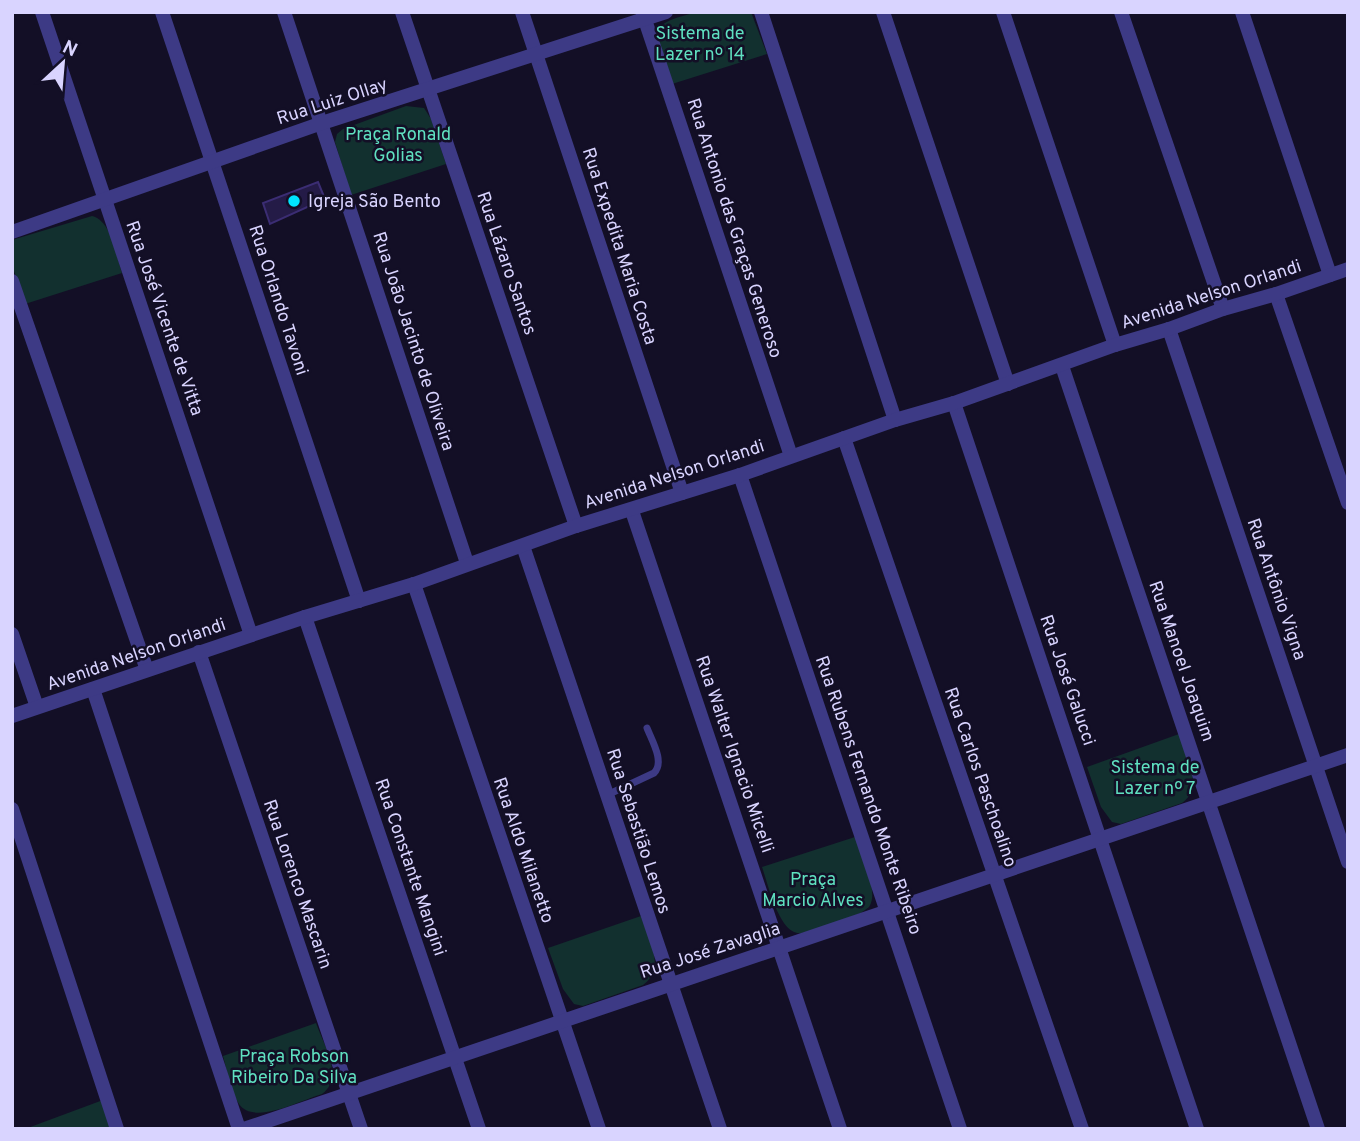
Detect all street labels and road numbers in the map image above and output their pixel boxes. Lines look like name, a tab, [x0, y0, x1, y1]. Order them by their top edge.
street label: Rua Luiz Ollay	[274, 74, 391, 131]
street label: Rua Antonio das Graças Generoso	[681, 96, 787, 361]
street label: Rua Expedita Maria Costa	[576, 145, 661, 348]
street label: Rua Lázaro Santos	[470, 189, 541, 338]
street label: Rua José Vicente de Vitta	[119, 218, 208, 419]
street label: Rua Orlando Tavoni	[242, 222, 313, 379]
street label: Rua João Jacinto de Oliveira	[366, 229, 459, 454]
street label: Avenida Nelson Orlandi	[1118, 255, 1305, 335]
street label: Avenida Nelson Orlandi	[581, 435, 768, 515]
street label: Rua Antônio Vigna	[1241, 516, 1311, 663]
street label: Rua Manoel Joaquim	[1142, 578, 1219, 745]
street label: Rua José Galucci	[1033, 612, 1100, 749]
street label: Avenida Nelson Orlandi	[44, 614, 229, 697]
street label: Rua Walter Ignacio Micelli	[689, 653, 778, 856]
street label: Rua Rubens Fernando Monte Ribeiro	[809, 653, 926, 938]
street label: Rua Carlos Paschoalino	[938, 684, 1021, 870]
street label: Rua Sebastião Lemos	[600, 746, 675, 917]
street label: Rua Aldo Milanetto	[487, 774, 558, 926]
street label: Rua Constante Mangini	[368, 776, 451, 959]
street label: Rua Lorenco Mascarin	[257, 797, 336, 972]
street label: Rua José Zavaglia	[637, 918, 784, 985]

